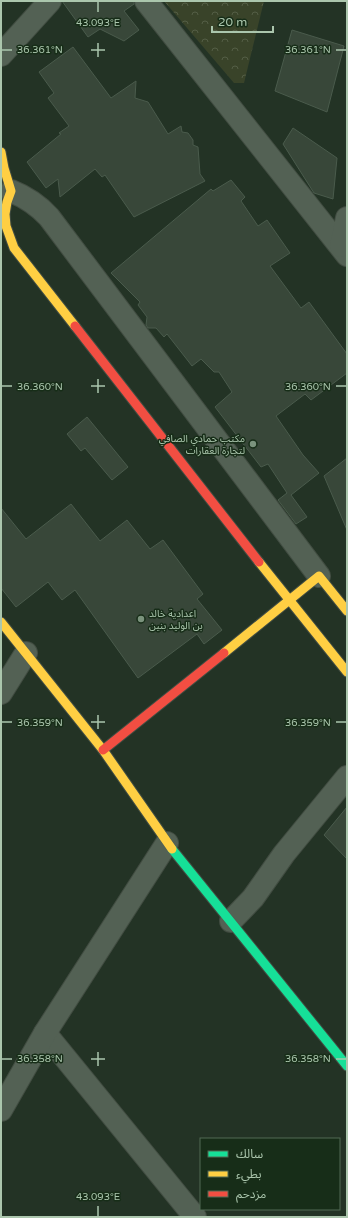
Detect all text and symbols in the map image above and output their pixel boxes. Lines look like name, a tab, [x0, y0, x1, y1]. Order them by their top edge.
scale bar	[212, 8, 273, 34]
text: 20 m	[218, 15, 247, 29]
text: 43.093°E	[76, 17, 120, 29]
text: 36.361°N	[17, 44, 63, 56]
text: 36.361°N	[285, 44, 331, 56]
text: 36.360°N	[17, 381, 63, 393]
text: 36.360°N	[285, 381, 331, 393]
place label: مكتب حمادي الصافي لتجارة العقارات	[159, 433, 245, 457]
marker: مكتب حمادي الصافي لتجارة العقارات	[248, 439, 258, 449]
place label: اعدادية خالد بن الوليد بنين	[149, 608, 203, 632]
marker: اعدادية خالد بن الوليد بنين	[136, 614, 146, 624]
text: 36.359°N	[17, 717, 63, 729]
text: 36.359°N	[285, 717, 331, 729]
text: 36.358°N	[17, 1053, 63, 1065]
text: 36.358°N	[285, 1053, 331, 1065]
legend	[200, 1138, 340, 1210]
text: سالك	[236, 1147, 263, 1161]
text: بطيء	[236, 1167, 262, 1184]
text: مزدحم	[236, 1187, 266, 1203]
text: 43.093°E	[76, 1191, 120, 1203]

